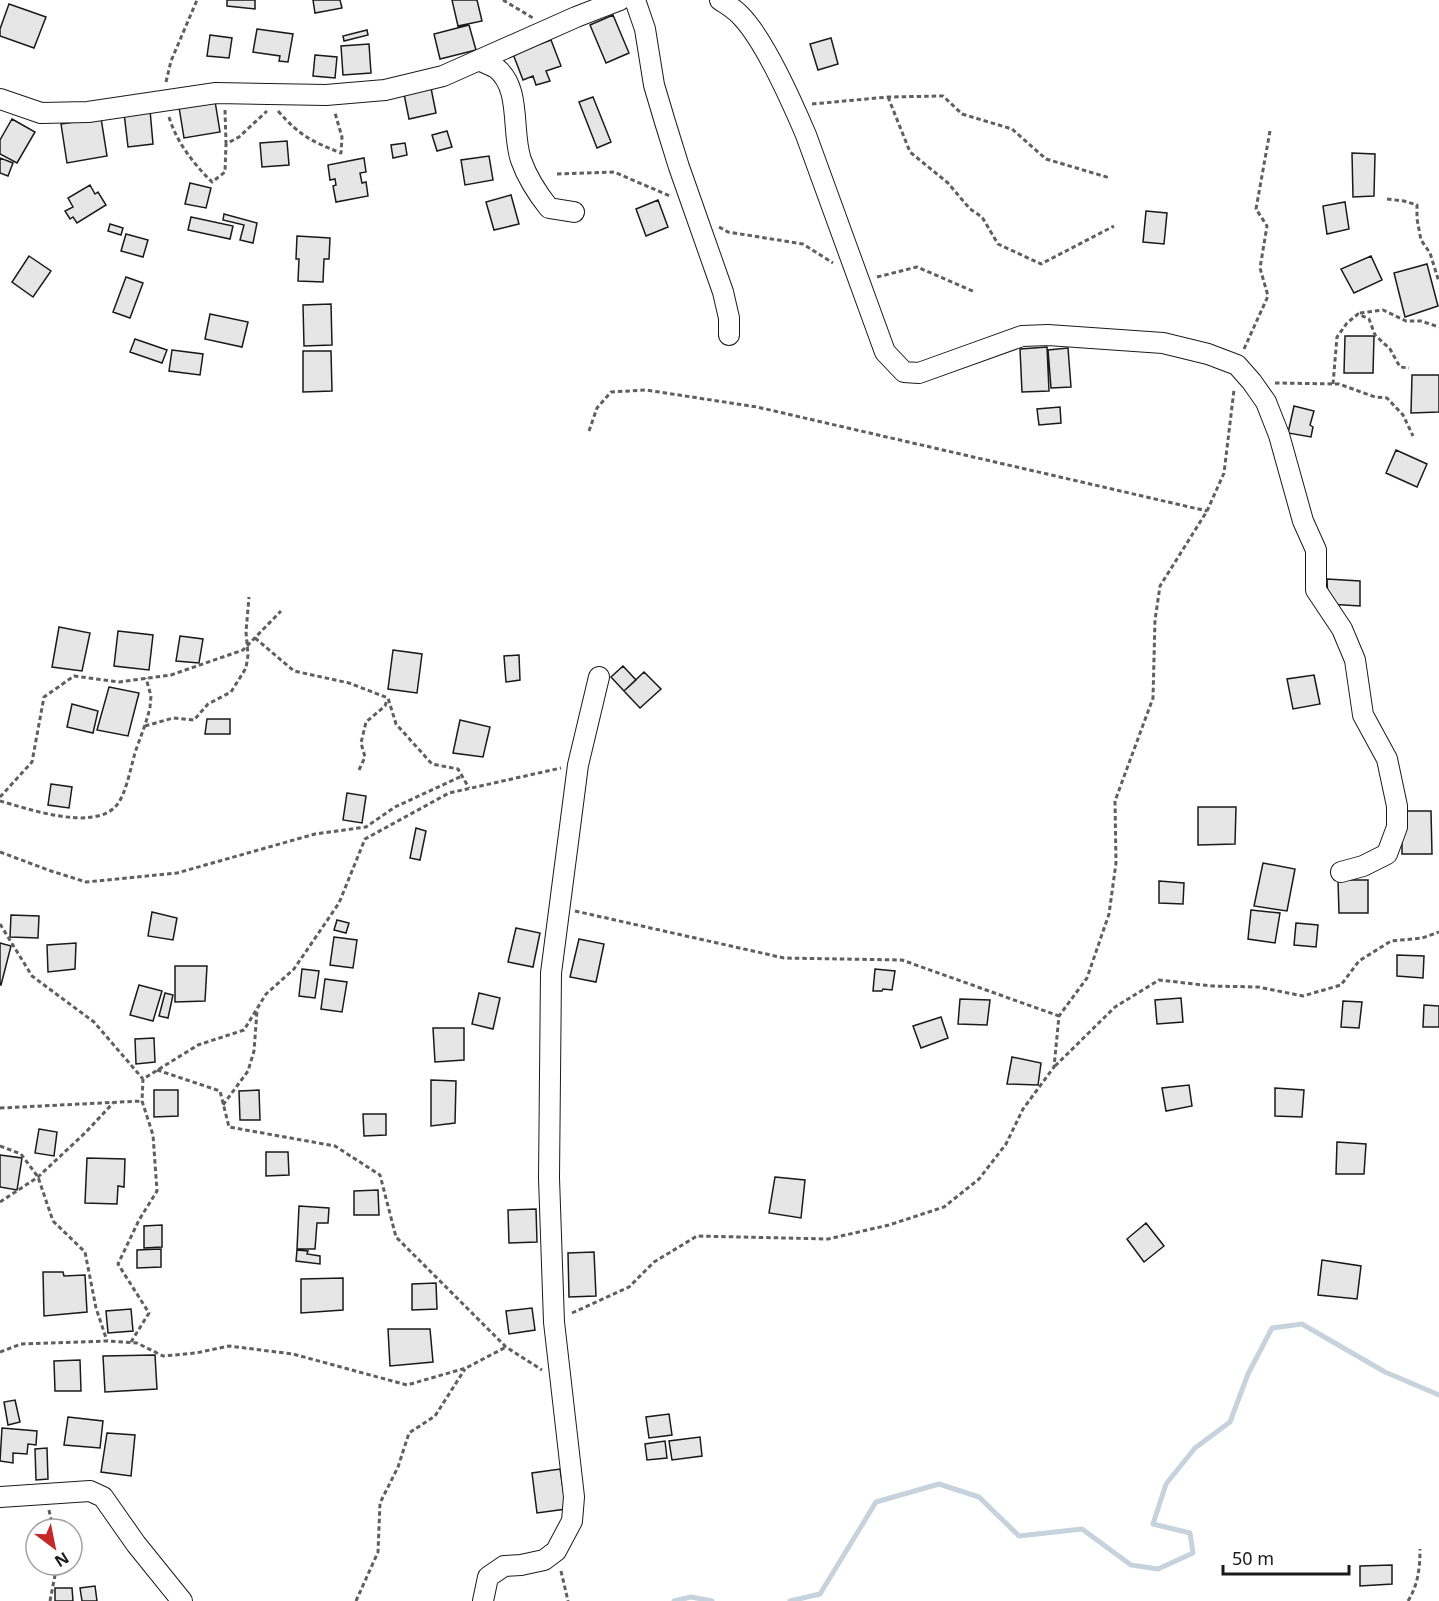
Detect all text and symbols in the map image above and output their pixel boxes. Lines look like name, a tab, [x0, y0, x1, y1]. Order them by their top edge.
north arrow	[24, 1517, 84, 1577]
scale bar	[1223, 1538, 1349, 1576]
text: 50 m	[1232, 1546, 1274, 1570]
text: N	[51, 1547, 73, 1572]

